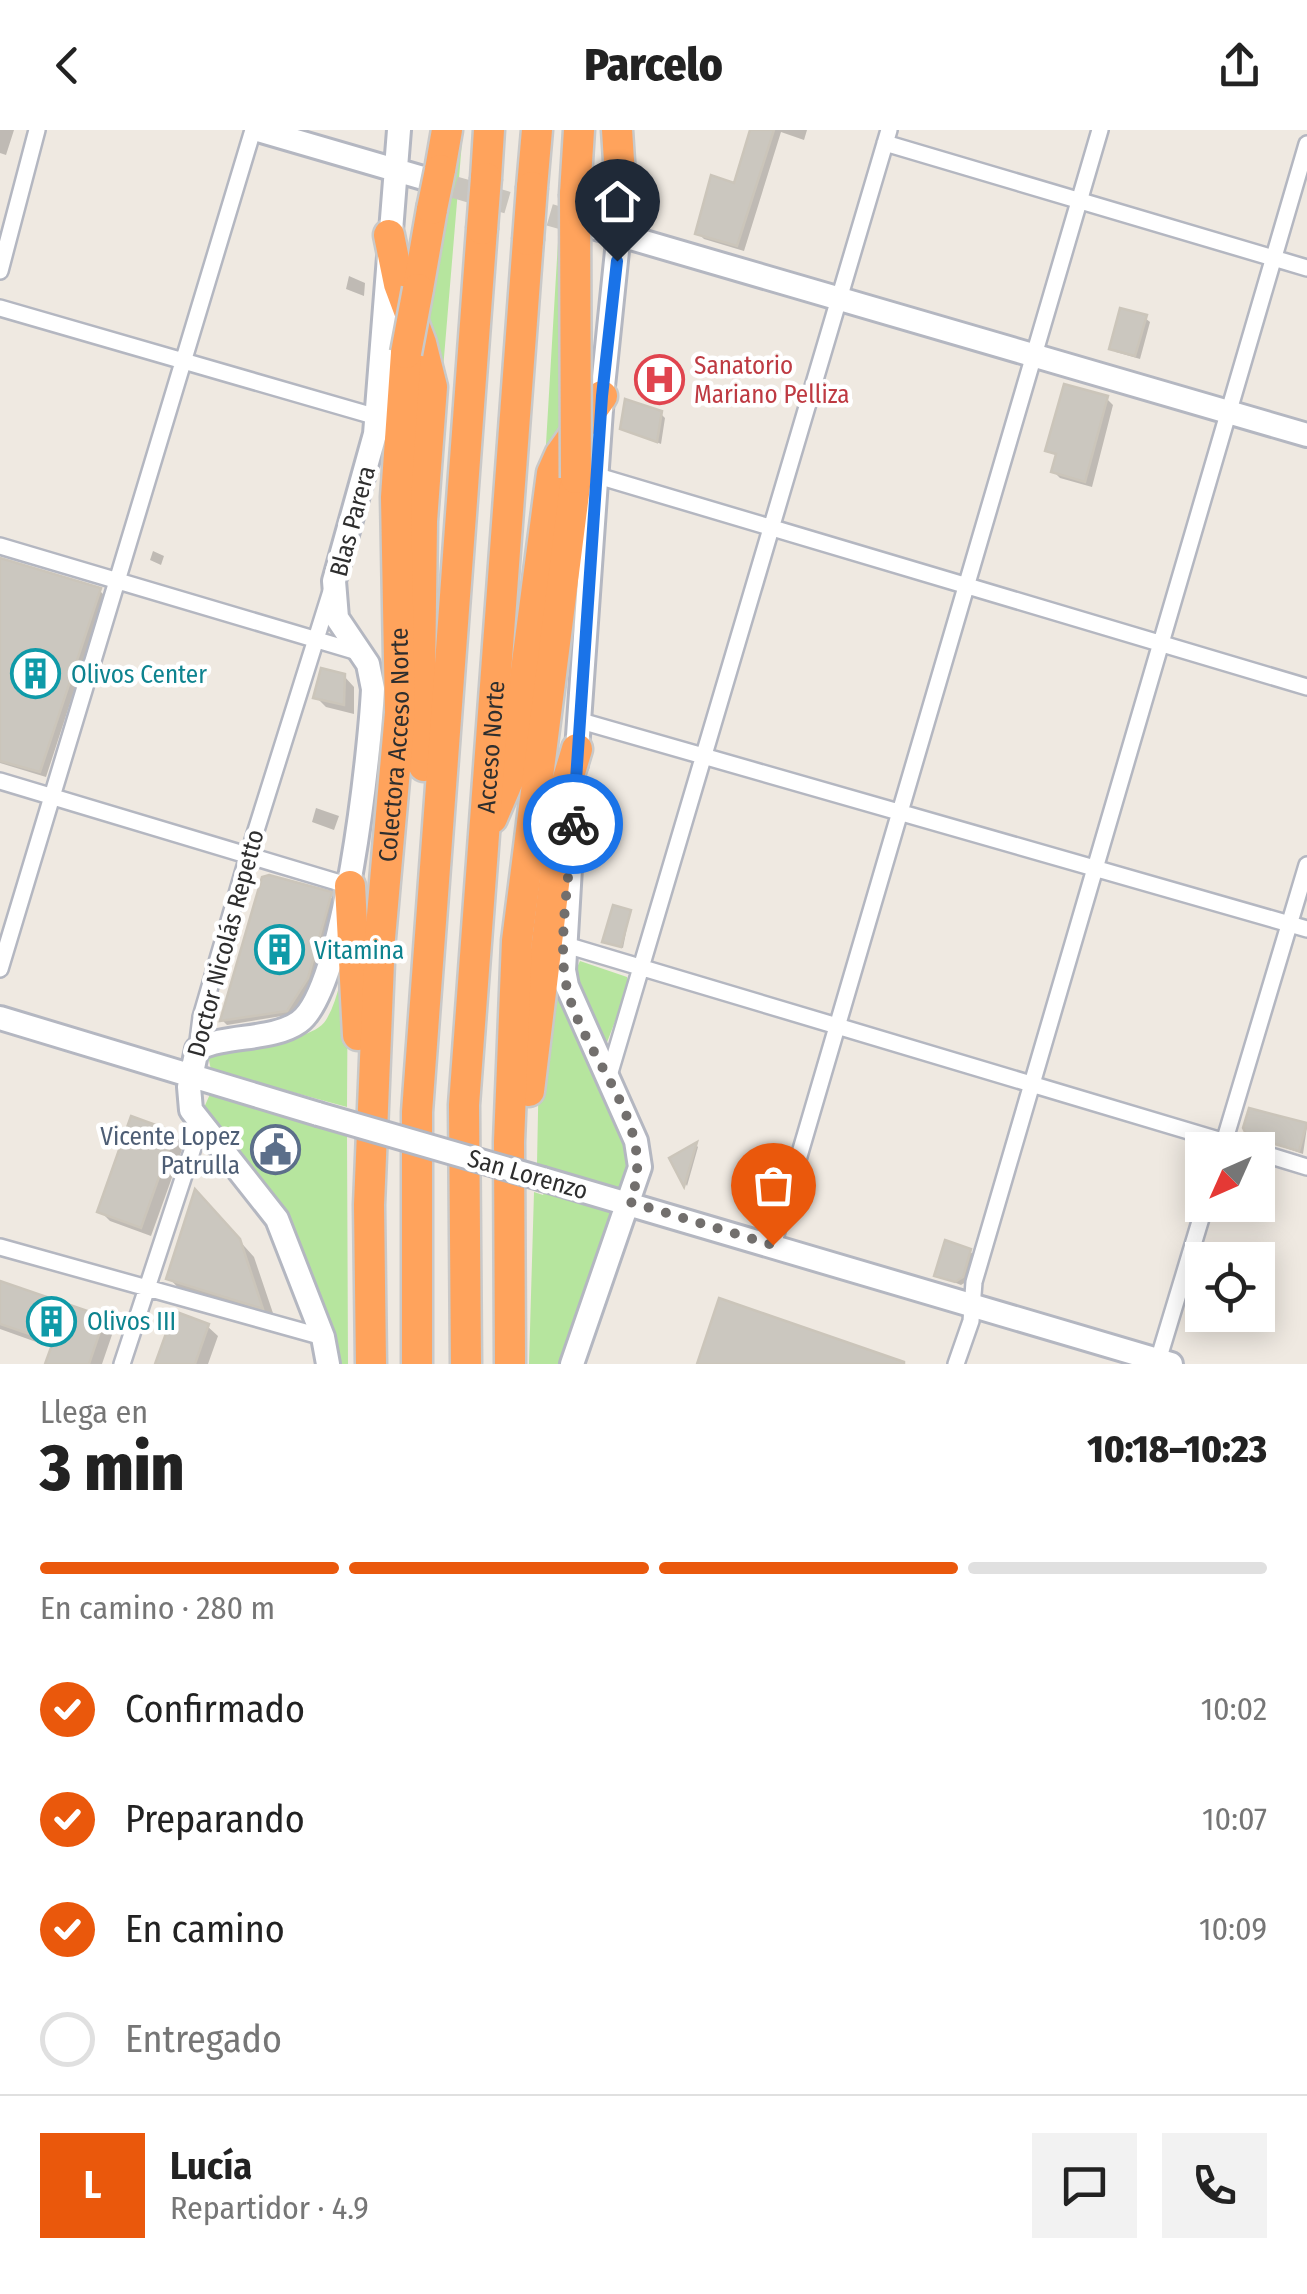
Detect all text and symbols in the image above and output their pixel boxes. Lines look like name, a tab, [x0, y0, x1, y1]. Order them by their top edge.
icon: back	[40, 38, 95, 93]
text: Parcelo	[584, 38, 723, 92]
icon: share	[1212, 38, 1267, 93]
pin	[575, 159, 660, 262]
icon: home	[590, 174, 645, 229]
place label: Sanatorio Mariano Pelliza	[694, 351, 850, 410]
hospital icon: Sanatorio Mariano Pelliza	[633, 353, 685, 405]
street label: Blas Parera	[324, 463, 382, 580]
street label: Colectora Acceso Norte	[373, 627, 416, 863]
building icon: Olivos Center	[10, 648, 62, 700]
place label: Olivos Center	[71, 660, 207, 690]
street label: Acceso Norte	[472, 680, 511, 814]
courier	[523, 774, 623, 874]
icon: bike	[546, 797, 601, 852]
street label: Doctor Nicolás Repetto	[181, 826, 271, 1060]
building icon: Vitamina	[253, 924, 305, 976]
place label: Vitamina	[314, 936, 404, 966]
place label: Vicente Lopez Patrulla	[100, 1122, 240, 1181]
public building icon: Vicente Lopez Patrulla	[249, 1124, 301, 1176]
north arrow	[1185, 1132, 1275, 1222]
map controls	[1185, 1132, 1275, 1332]
street label: San Lorenzo	[464, 1143, 591, 1206]
pin	[731, 1143, 816, 1246]
icon: bag	[746, 1158, 801, 1213]
button: locate	[1185, 1242, 1275, 1332]
building icon: Olivos III	[26, 1295, 78, 1347]
place label: Olivos III	[87, 1307, 176, 1337]
text: Llega en	[40, 1393, 148, 1431]
text: 10:18–10:23	[1087, 1426, 1267, 1472]
text: 3 min	[40, 1429, 185, 1507]
text: En camino · 280 m	[40, 1589, 275, 1627]
icon: check	[40, 1682, 95, 1737]
text: Confirmado	[125, 1686, 305, 1732]
text: 10:02	[1201, 1690, 1267, 1728]
icon: check	[40, 1792, 95, 1847]
text: Preparando	[125, 1796, 305, 1842]
text: 10:07	[1202, 1800, 1267, 1838]
icon: check	[40, 1902, 95, 1957]
text: En camino	[125, 1906, 285, 1952]
text: 10:09	[1199, 1910, 1267, 1948]
text: Entregado	[125, 2016, 282, 2062]
button: chat	[1032, 2133, 1137, 2238]
button: phone	[1162, 2133, 1267, 2238]
text: Lucía	[170, 2143, 252, 2189]
text: L	[84, 2162, 101, 2208]
text: Repartidor · 4.9	[170, 2189, 369, 2227]

